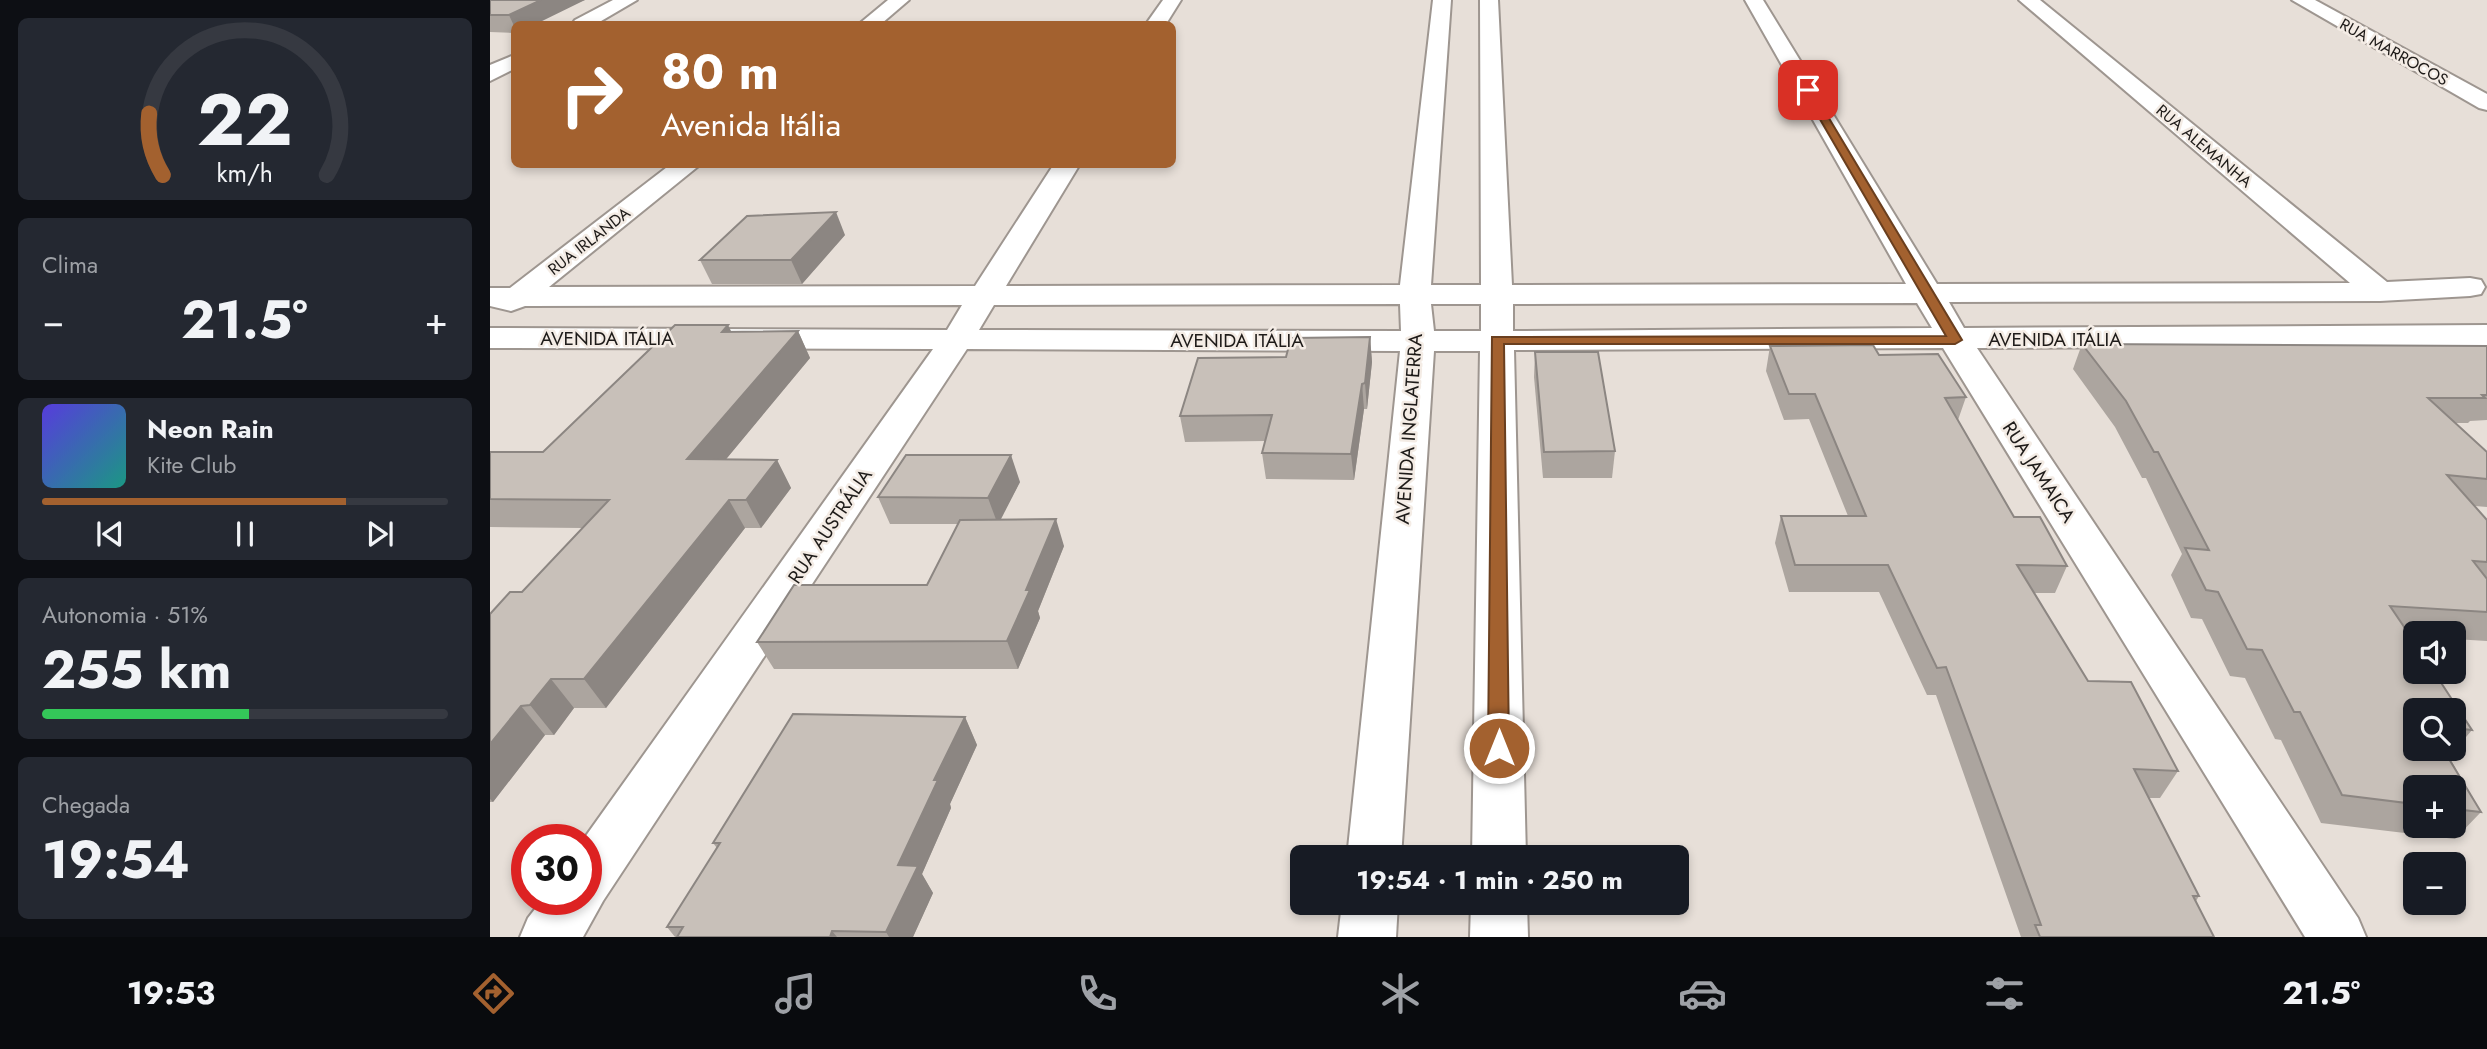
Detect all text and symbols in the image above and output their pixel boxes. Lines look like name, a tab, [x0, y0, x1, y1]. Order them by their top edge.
street label: RUA MARROCOS	[2336, 13, 2453, 91]
text: 80 m	[661, 37, 779, 107]
icon: right	[546, 49, 637, 140]
pin	[1778, 60, 1838, 120]
text: 22	[197, 67, 293, 172]
icon: arrive	[1789, 71, 1827, 109]
street label: RUA ALEMANHA	[2151, 99, 2257, 193]
text: Avenida Itália	[661, 102, 841, 148]
text: km/h	[217, 155, 273, 191]
street label: RUA IRLANDA	[543, 201, 635, 280]
text: Clima	[42, 248, 98, 282]
text: 21.5°	[181, 282, 308, 358]
text: −	[42, 293, 64, 348]
text: +	[425, 293, 448, 348]
street label: AVENIDA ITÁLIA	[540, 325, 674, 352]
street label: AVENIDA ITÁLIA	[1988, 326, 2122, 353]
street label: AVENIDA ITÁLIA	[1170, 327, 1304, 354]
street label: AVENIDA INGLATERRA	[1389, 332, 1429, 525]
text: Neon Rain	[147, 410, 274, 448]
street label: RUA JAMAICA	[1996, 416, 2082, 528]
text: Kite Club	[147, 448, 236, 482]
street label: RUA AUSTRÁLIA	[782, 463, 879, 589]
icon: previous	[91, 515, 129, 553]
icon: pause	[226, 515, 264, 553]
icon: next	[361, 515, 399, 553]
text: Autonomia · 51%	[42, 598, 208, 632]
map controls	[2403, 621, 2466, 915]
button: sound	[2403, 621, 2466, 684]
text: 255 km	[42, 632, 231, 708]
button: search	[2403, 698, 2466, 761]
position arrow	[1462, 711, 1536, 785]
button: +	[2403, 775, 2466, 838]
text: Chegada	[42, 788, 130, 822]
text: 19:54	[42, 822, 190, 898]
speed limit sign: 30	[511, 824, 602, 915]
button: −	[2403, 852, 2466, 915]
text: 19:54 · 1 min · 250 m	[1356, 861, 1623, 899]
icon: directions	[469, 969, 518, 1018]
icon: music	[771, 969, 820, 1018]
icon: phone	[1073, 969, 1122, 1018]
icon: climate	[1376, 969, 1425, 1018]
icon: car	[1678, 969, 1727, 1018]
icon: filters	[1980, 969, 2029, 1018]
text: 19:53	[127, 970, 215, 1016]
text: 21.5°	[2283, 970, 2360, 1016]

